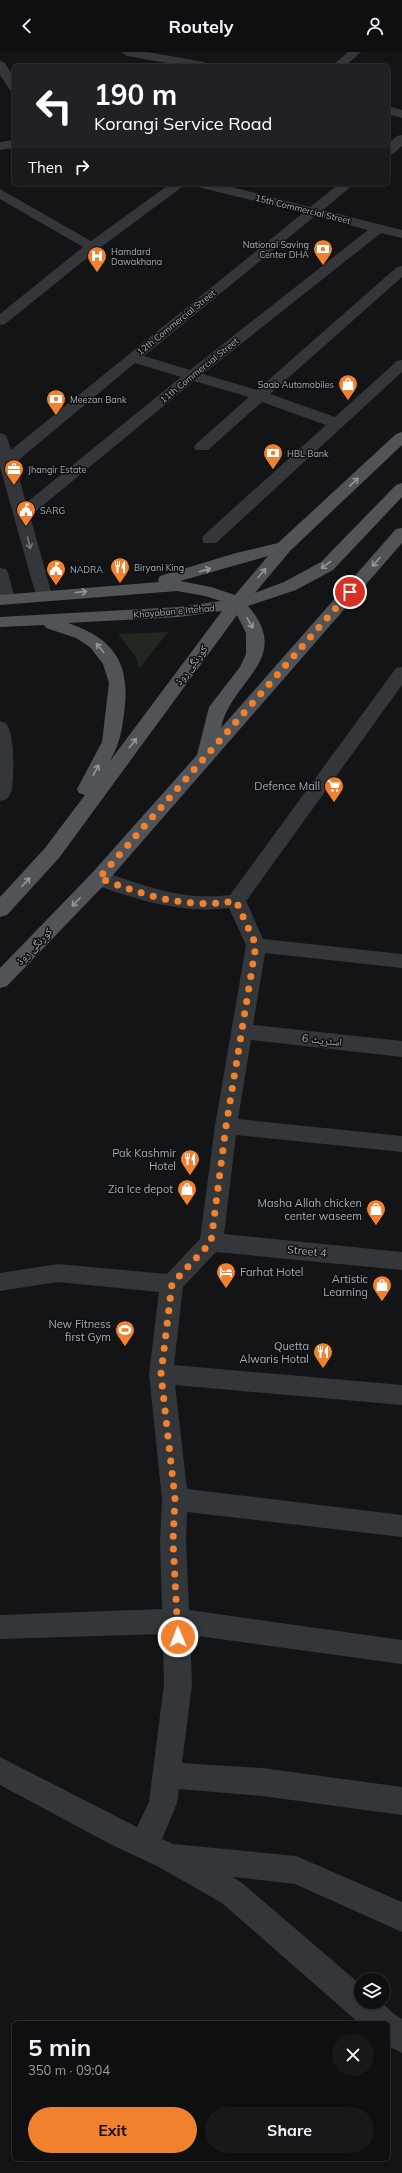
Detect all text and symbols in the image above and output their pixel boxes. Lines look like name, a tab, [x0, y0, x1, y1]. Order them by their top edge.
icon: back	[16, 15, 38, 37]
text: Routely	[169, 15, 233, 38]
icon: person	[364, 15, 386, 37]
text: 190 m	[94, 77, 177, 112]
icon: left	[28, 80, 80, 132]
text: Korangi Service Road	[94, 112, 272, 135]
icon: right	[71, 156, 93, 178]
text: Then	[28, 158, 63, 177]
street label: 15th Commercial Street	[254, 192, 352, 226]
bank icon: National Saving Center DHA	[312, 238, 334, 266]
place label: National Saving Center DHA	[243, 239, 309, 260]
hospital icon: Hamdard Dawakhana	[86, 245, 108, 273]
place label: Hamdard Dawakhana	[111, 246, 162, 267]
street label: 12th Commercial Street	[135, 287, 217, 357]
street label: 11th Commercial Street	[158, 335, 240, 405]
shop icon: Saab Automobiles	[337, 373, 359, 401]
place label: Saab Automobiles	[258, 379, 334, 390]
bank icon: Meezan Bank	[45, 388, 67, 416]
place label: Meezan Bank	[70, 394, 127, 405]
bank icon: HBL Bank	[262, 442, 284, 470]
place label: HBL Bank	[287, 448, 329, 459]
office icon: Jhangir Estate	[3, 458, 25, 486]
place label: Jhangir Estate	[28, 464, 86, 475]
one-way arrow	[349, 477, 359, 487]
public building icon: SARG	[15, 499, 37, 527]
place label: SARG	[40, 505, 65, 516]
one-way arrow	[26, 536, 33, 549]
restaurant icon: Biryani King	[109, 556, 131, 584]
one-way arrow	[372, 557, 381, 568]
public building icon: NADRA	[45, 558, 67, 586]
one-way arrow	[320, 561, 331, 569]
place label: Biryani King	[134, 562, 184, 574]
place label: NADRA	[70, 564, 103, 575]
one-way arrow	[198, 566, 211, 573]
one-way arrow	[257, 568, 266, 579]
pin	[333, 575, 367, 609]
icon: arrive	[339, 581, 361, 603]
one-way arrow	[74, 589, 87, 596]
street label: Khayaban e Ittehad	[133, 602, 215, 621]
one-way arrow	[246, 617, 254, 629]
street label: کورنگی روڈ	[171, 642, 211, 688]
one-way arrow	[96, 643, 105, 654]
one-way arrow	[129, 738, 138, 749]
one-way arrow	[93, 764, 101, 776]
supermarket icon: Defence Mall	[323, 775, 345, 803]
place label: Defence Mall	[254, 779, 320, 793]
one-way arrow	[21, 877, 30, 887]
one-way arrow	[72, 896, 81, 906]
street label: کورنگی روڈ	[13, 924, 55, 968]
street label: اسٹریٹ 6	[301, 1031, 343, 1049]
place label: Pak Kashmir Hotel	[112, 1146, 176, 1173]
restaurant icon: Pak Kashmir Hotel	[179, 1148, 201, 1176]
shop icon: Zia Ice depot	[176, 1178, 198, 1206]
place label: Zia Ice depot	[108, 1182, 173, 1196]
place label: Masha Allah chicken center waseem	[257, 1196, 362, 1223]
shop icon: Masha Allah chicken center waseem	[365, 1198, 387, 1226]
street label: Street 4	[286, 1242, 328, 1260]
hotel icon: Farhat Hotel	[215, 1261, 237, 1289]
place label: Farhat Hotel	[240, 1265, 303, 1279]
place label: Artistic Learning	[323, 1272, 369, 1299]
shop icon: Artistic Learning	[371, 1274, 393, 1302]
place label: New Fitness first Gym	[48, 1317, 111, 1344]
sports icon: New Fitness first Gym	[114, 1319, 136, 1347]
place label: Quetta Alwaris Hotal	[240, 1339, 309, 1366]
restaurant icon: Quetta Alwaris Hotal	[312, 1341, 334, 1369]
position arrow	[157, 1616, 199, 1658]
map controls	[354, 1973, 390, 2009]
button: layers	[354, 1973, 390, 2009]
text: 5 min	[28, 2032, 91, 2062]
button: close	[332, 2034, 374, 2076]
text: 350 m · 09:04	[28, 2062, 110, 2078]
button: Exit	[28, 2107, 197, 2153]
button: Share	[205, 2107, 374, 2153]

